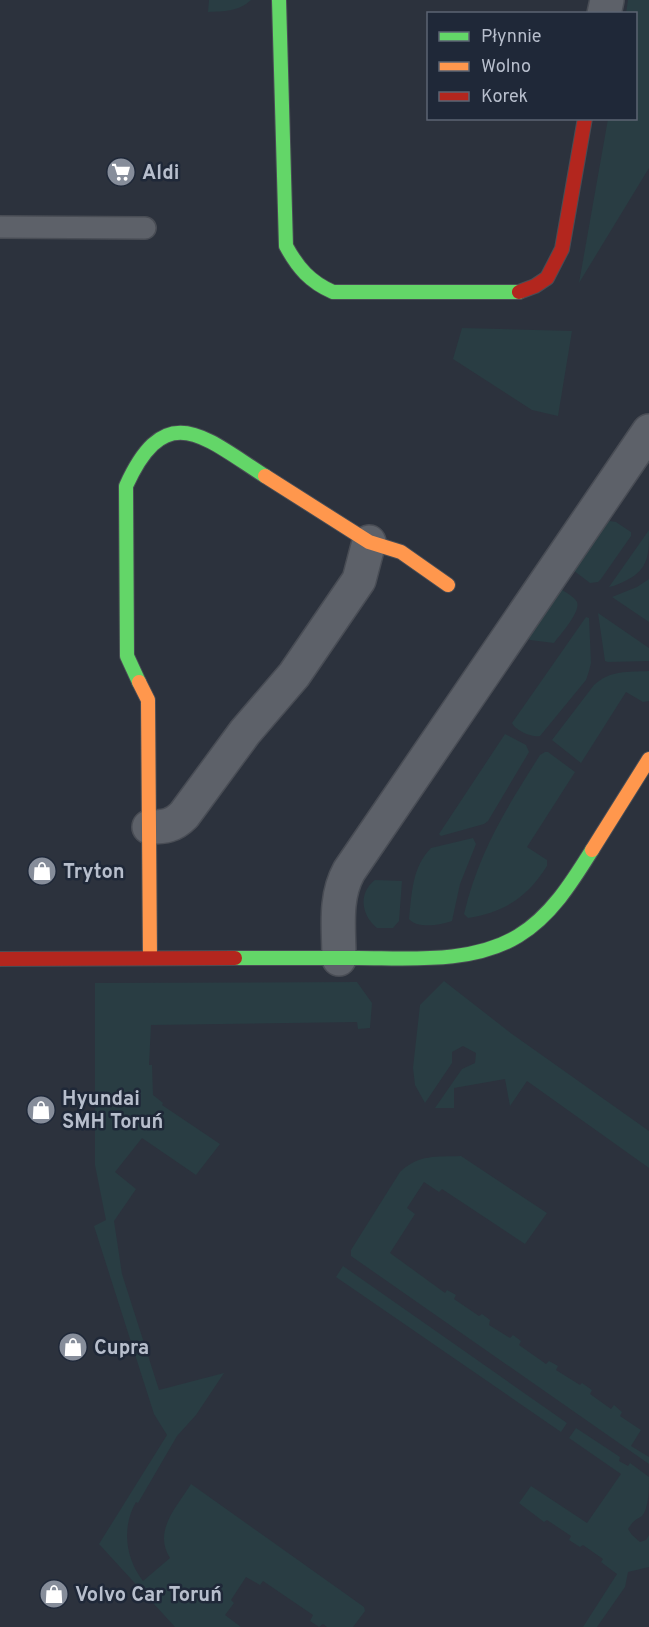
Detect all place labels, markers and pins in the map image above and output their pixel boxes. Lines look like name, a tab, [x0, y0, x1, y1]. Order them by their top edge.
supermarket icon: Aldi	[105, 156, 137, 188]
place label: Aldi	[142, 161, 179, 187]
shop icon: Tryton	[26, 855, 58, 887]
place label: Tryton	[63, 860, 125, 886]
place label: Hyundai SMH Toruń	[62, 1087, 163, 1136]
shop icon: Hyundai SMH Toruń	[25, 1094, 57, 1126]
shop icon: Cupra	[57, 1331, 89, 1363]
place label: Cupra	[94, 1336, 149, 1362]
shop icon: Volvo Car Toruń	[38, 1578, 70, 1610]
place label: Volvo Car Toruń	[75, 1583, 222, 1609]

